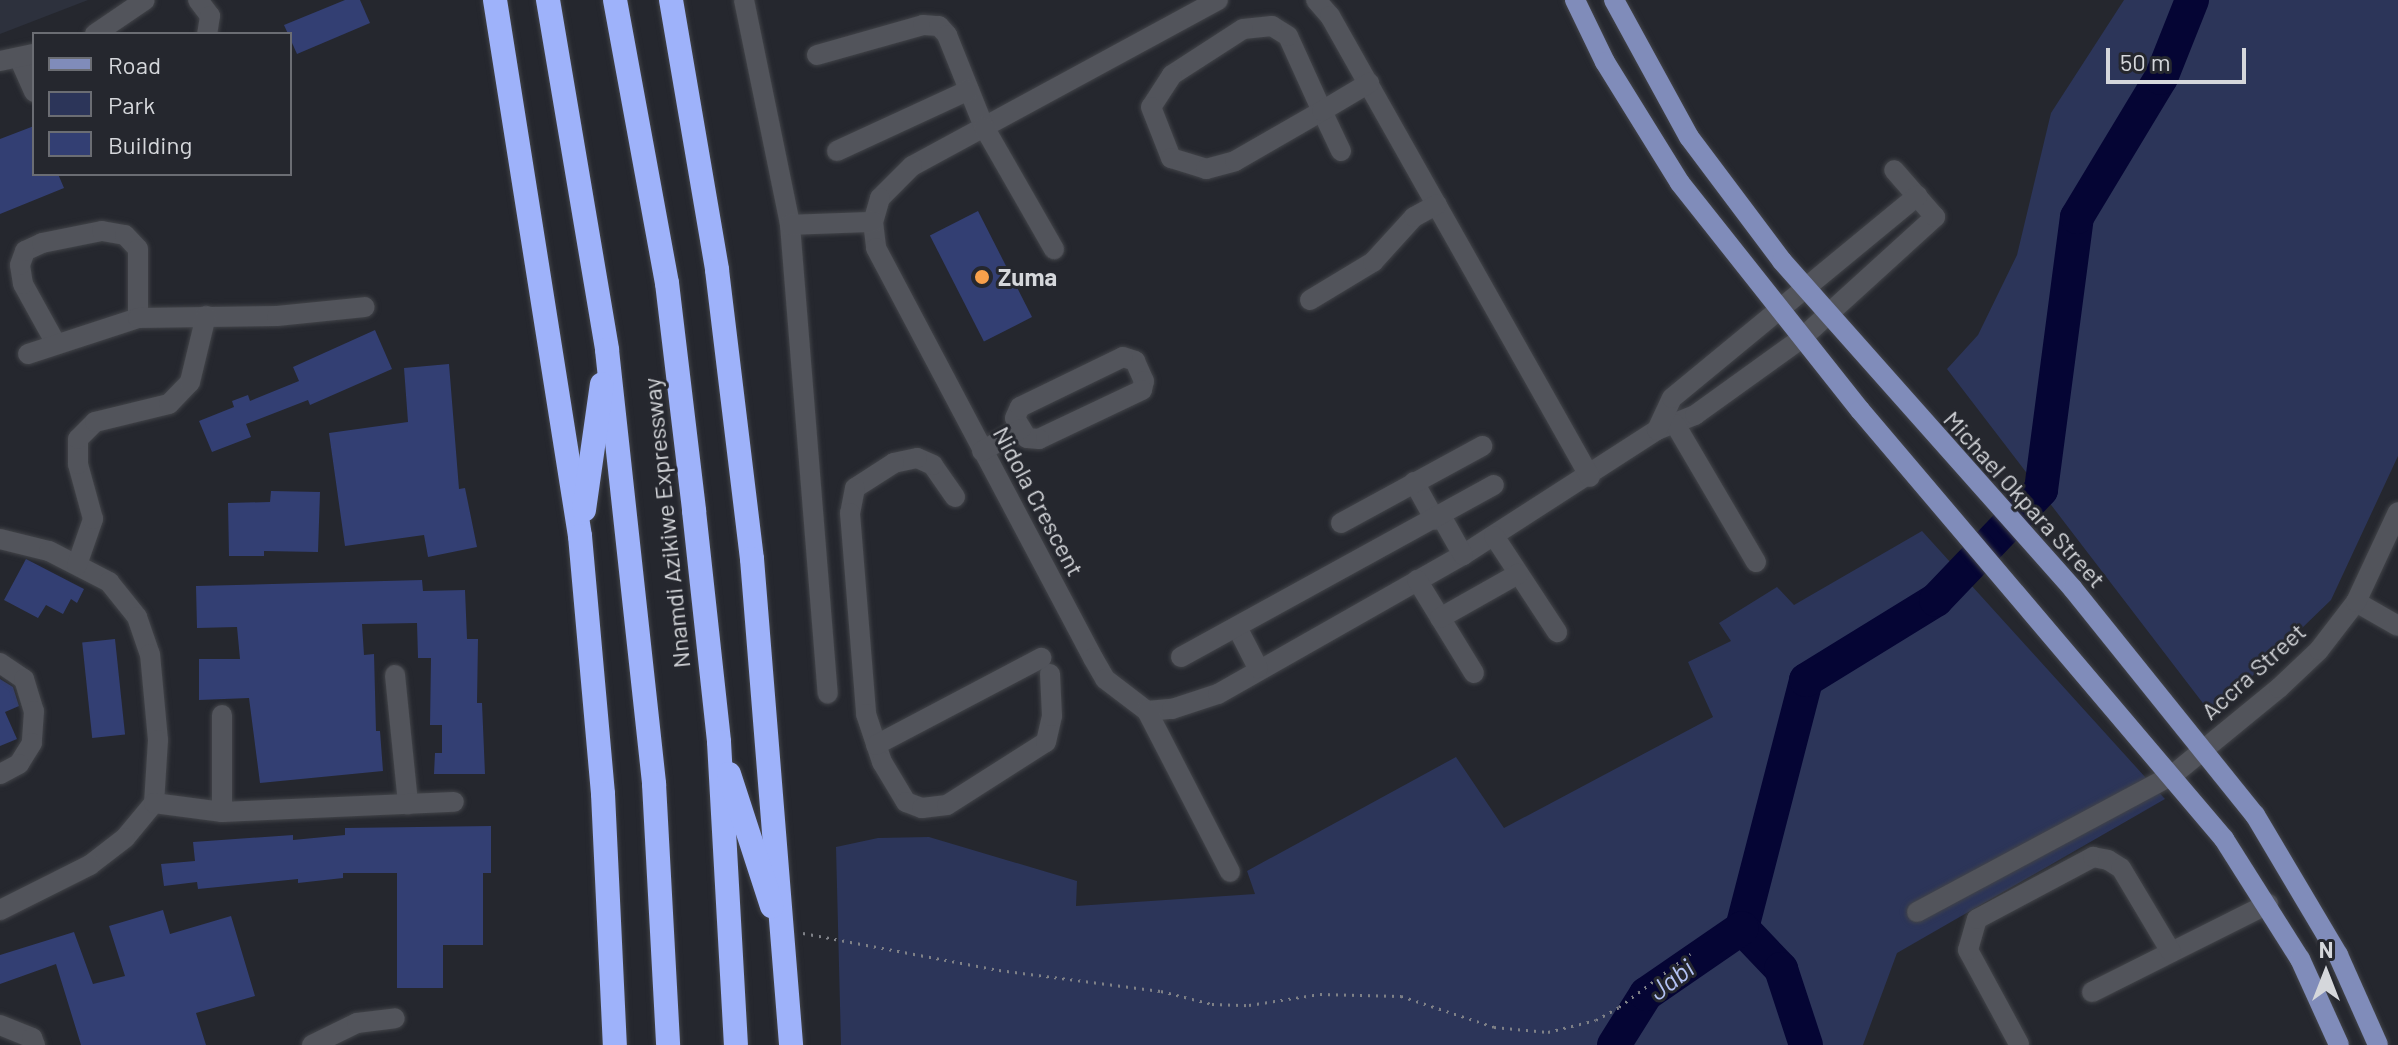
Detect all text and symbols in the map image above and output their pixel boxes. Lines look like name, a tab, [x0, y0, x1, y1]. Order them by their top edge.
legend	[32, 32, 292, 176]
scale bar	[2110, 32, 2250, 82]
text: 50 m	[2120, 47, 2171, 76]
text: Road	[108, 50, 161, 79]
text: Park	[108, 90, 155, 119]
text: Building	[108, 130, 192, 159]
place label: Zuma	[998, 263, 1057, 291]
marker: Zuma	[973, 268, 991, 286]
street label: Nnamdi Azikiwe Expressway	[636, 376, 696, 670]
street label: Michael Okpara Street	[1938, 405, 2112, 593]
street label: Nidola Crescent	[987, 421, 1091, 581]
street label: Accra Street	[2195, 617, 2311, 725]
north arrow	[2286, 933, 2366, 1013]
text: N	[2319, 936, 2333, 962]
water label: Jabi	[1642, 952, 1700, 1006]

